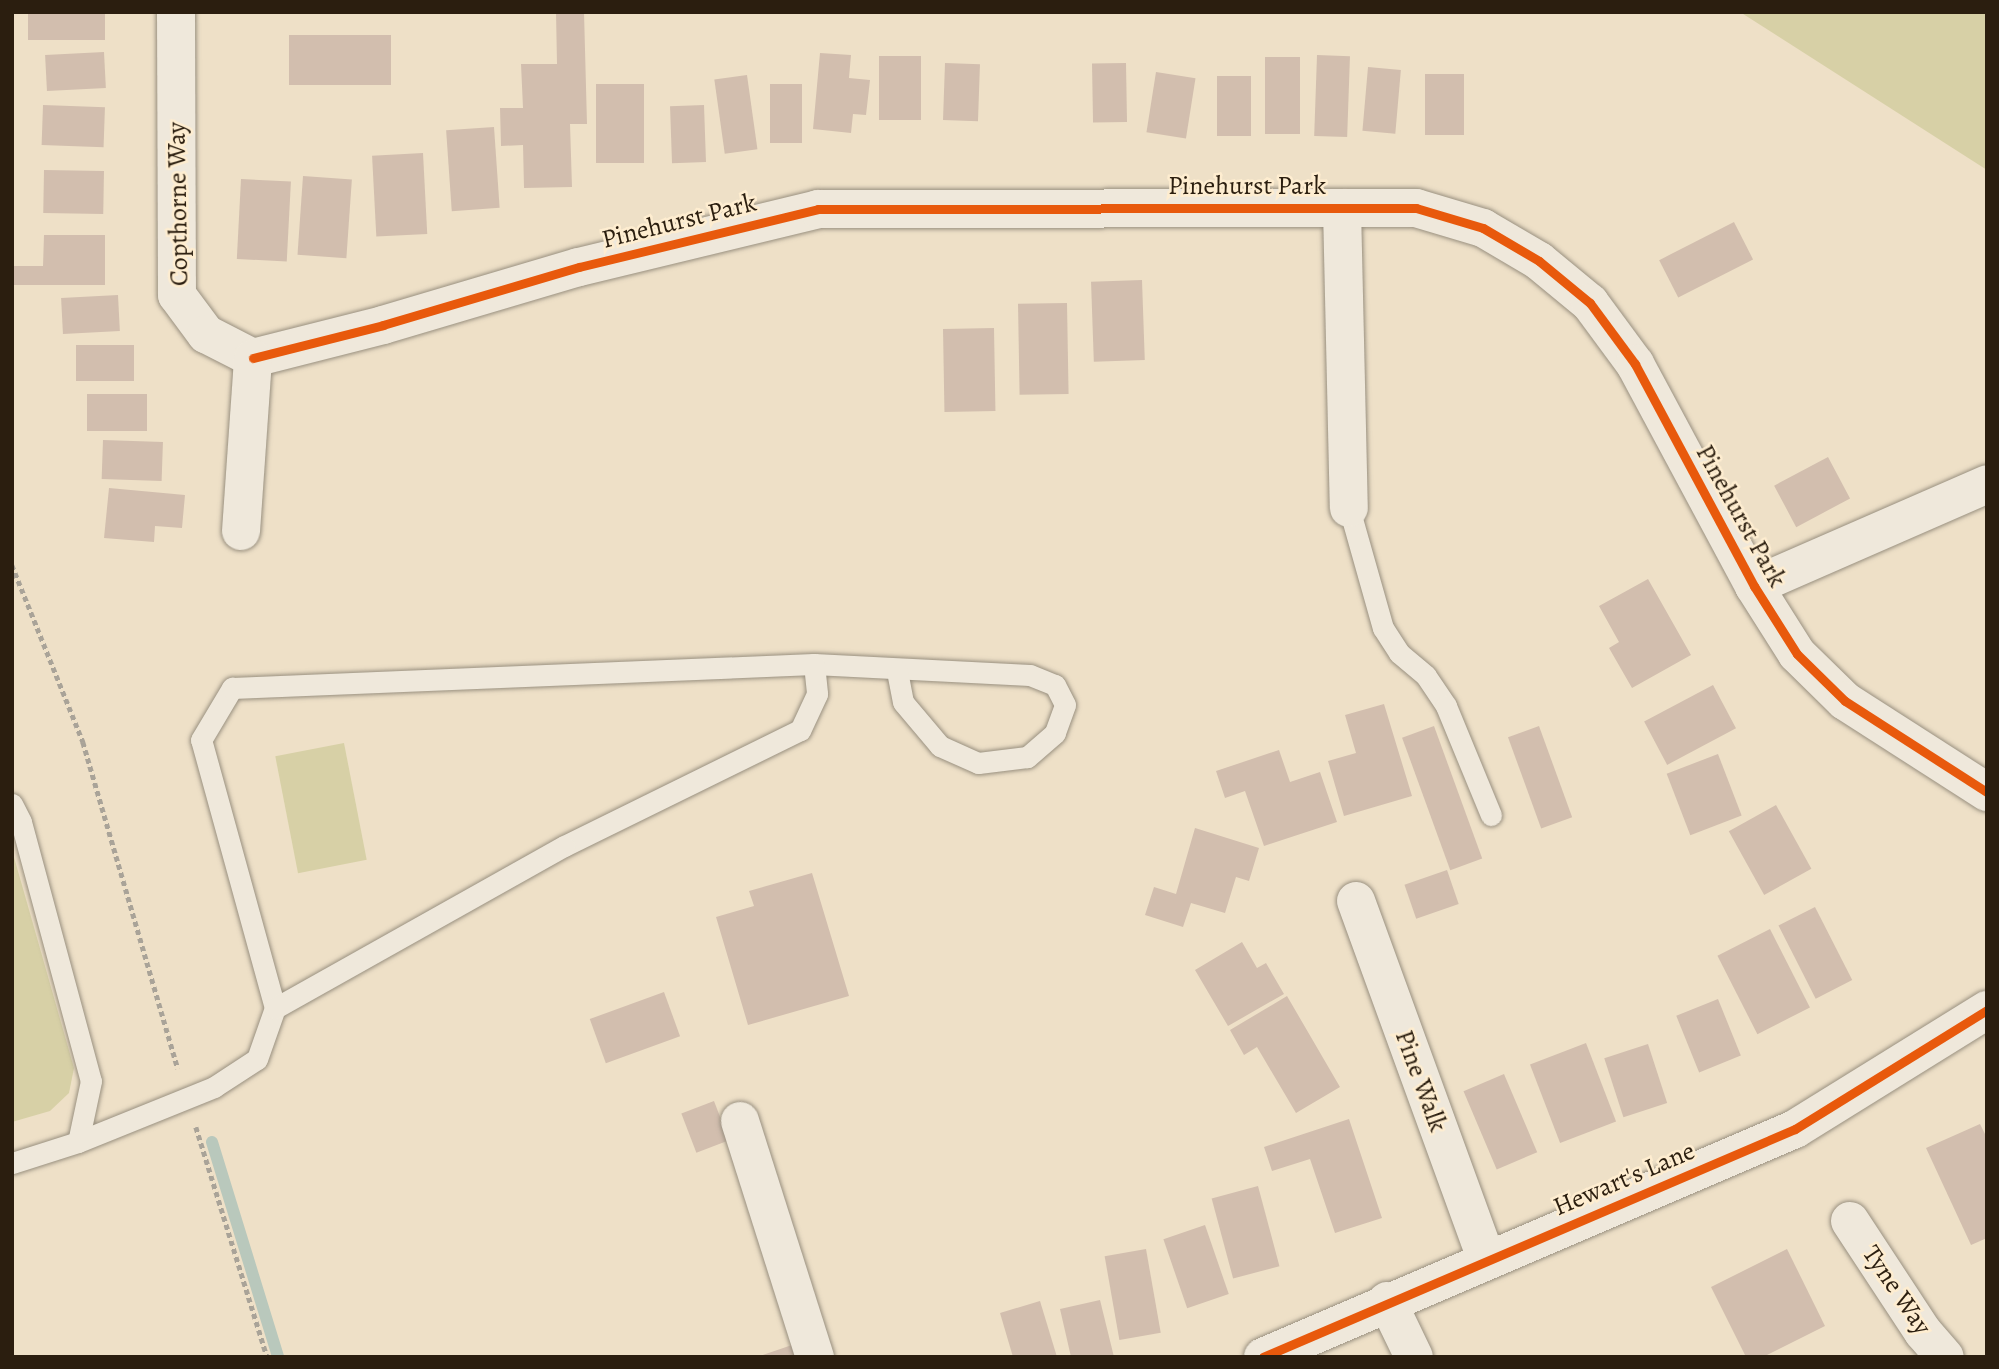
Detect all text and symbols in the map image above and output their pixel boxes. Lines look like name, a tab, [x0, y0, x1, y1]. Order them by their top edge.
street label: Copthorne Way	[161, 122, 195, 286]
street label: Pinehurst Park	[1168, 170, 1326, 202]
street label: Pinehurst Park	[598, 187, 760, 255]
street label: Pinehurst Park	[1689, 439, 1793, 593]
street label: Pine Walk	[1388, 1026, 1454, 1136]
street label: Hewart's Lane	[1549, 1135, 1699, 1223]
street label: Tyne Way	[1856, 1239, 1938, 1341]

